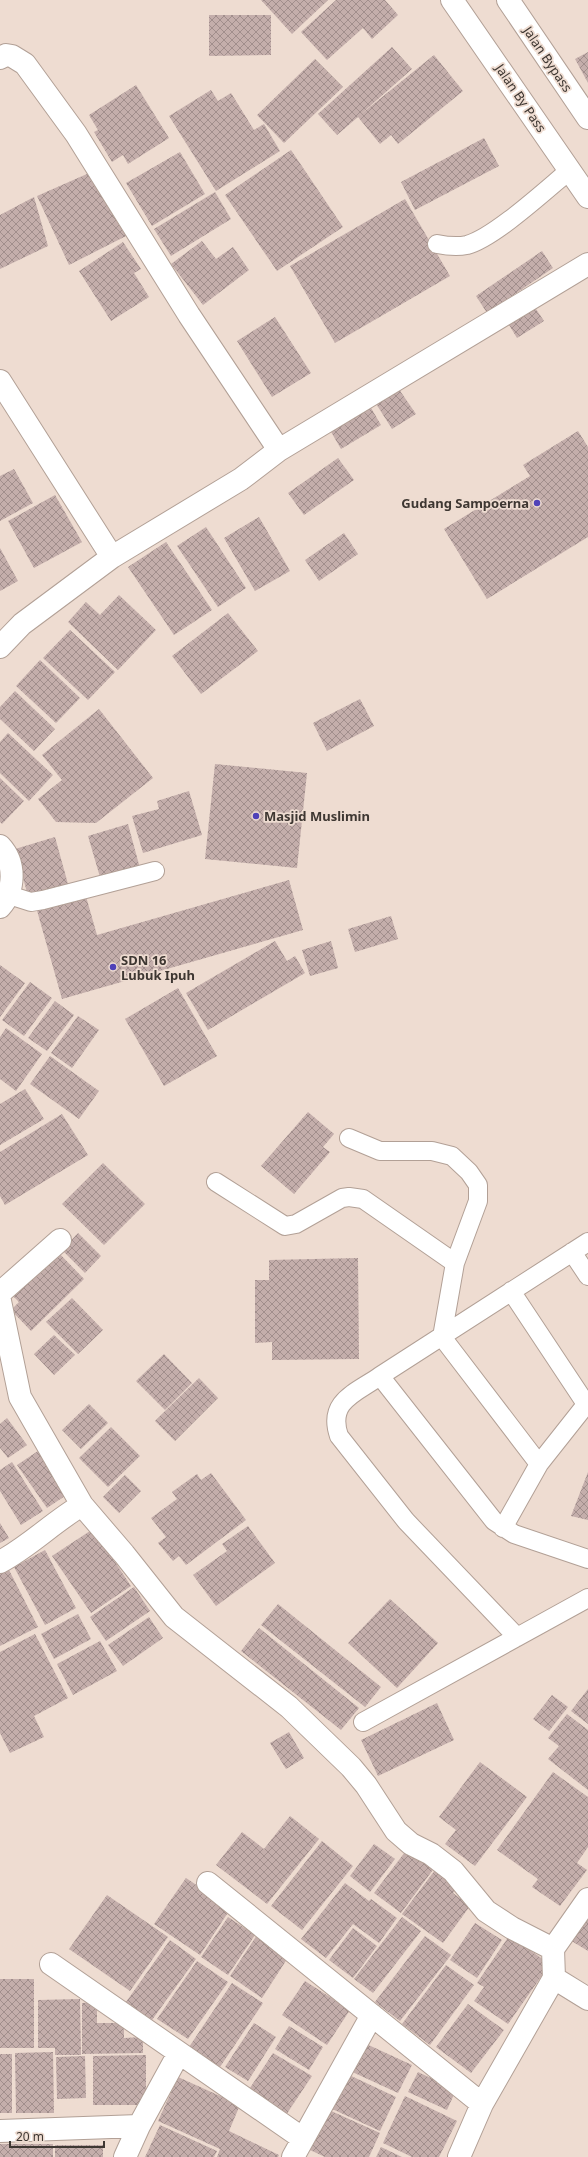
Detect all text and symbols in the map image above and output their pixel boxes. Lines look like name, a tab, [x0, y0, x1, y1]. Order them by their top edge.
street label: Jalan Bypass	[518, 21, 577, 95]
street label: Jalan By Pass	[490, 59, 551, 136]
place label: Gudang Sampoerna	[401, 494, 529, 512]
marker: Gudang Sampoerna	[532, 498, 542, 508]
place label: Masjid Muslimin	[264, 807, 370, 825]
marker: Masjid Muslimin	[251, 811, 261, 821]
place label: SDN 16 Lubuk Ipuh	[121, 951, 195, 984]
marker: SDN 16 Lubuk Ipuh	[108, 962, 118, 972]
scale bar	[10, 2123, 104, 2149]
text: 20 m	[16, 2128, 44, 2145]

